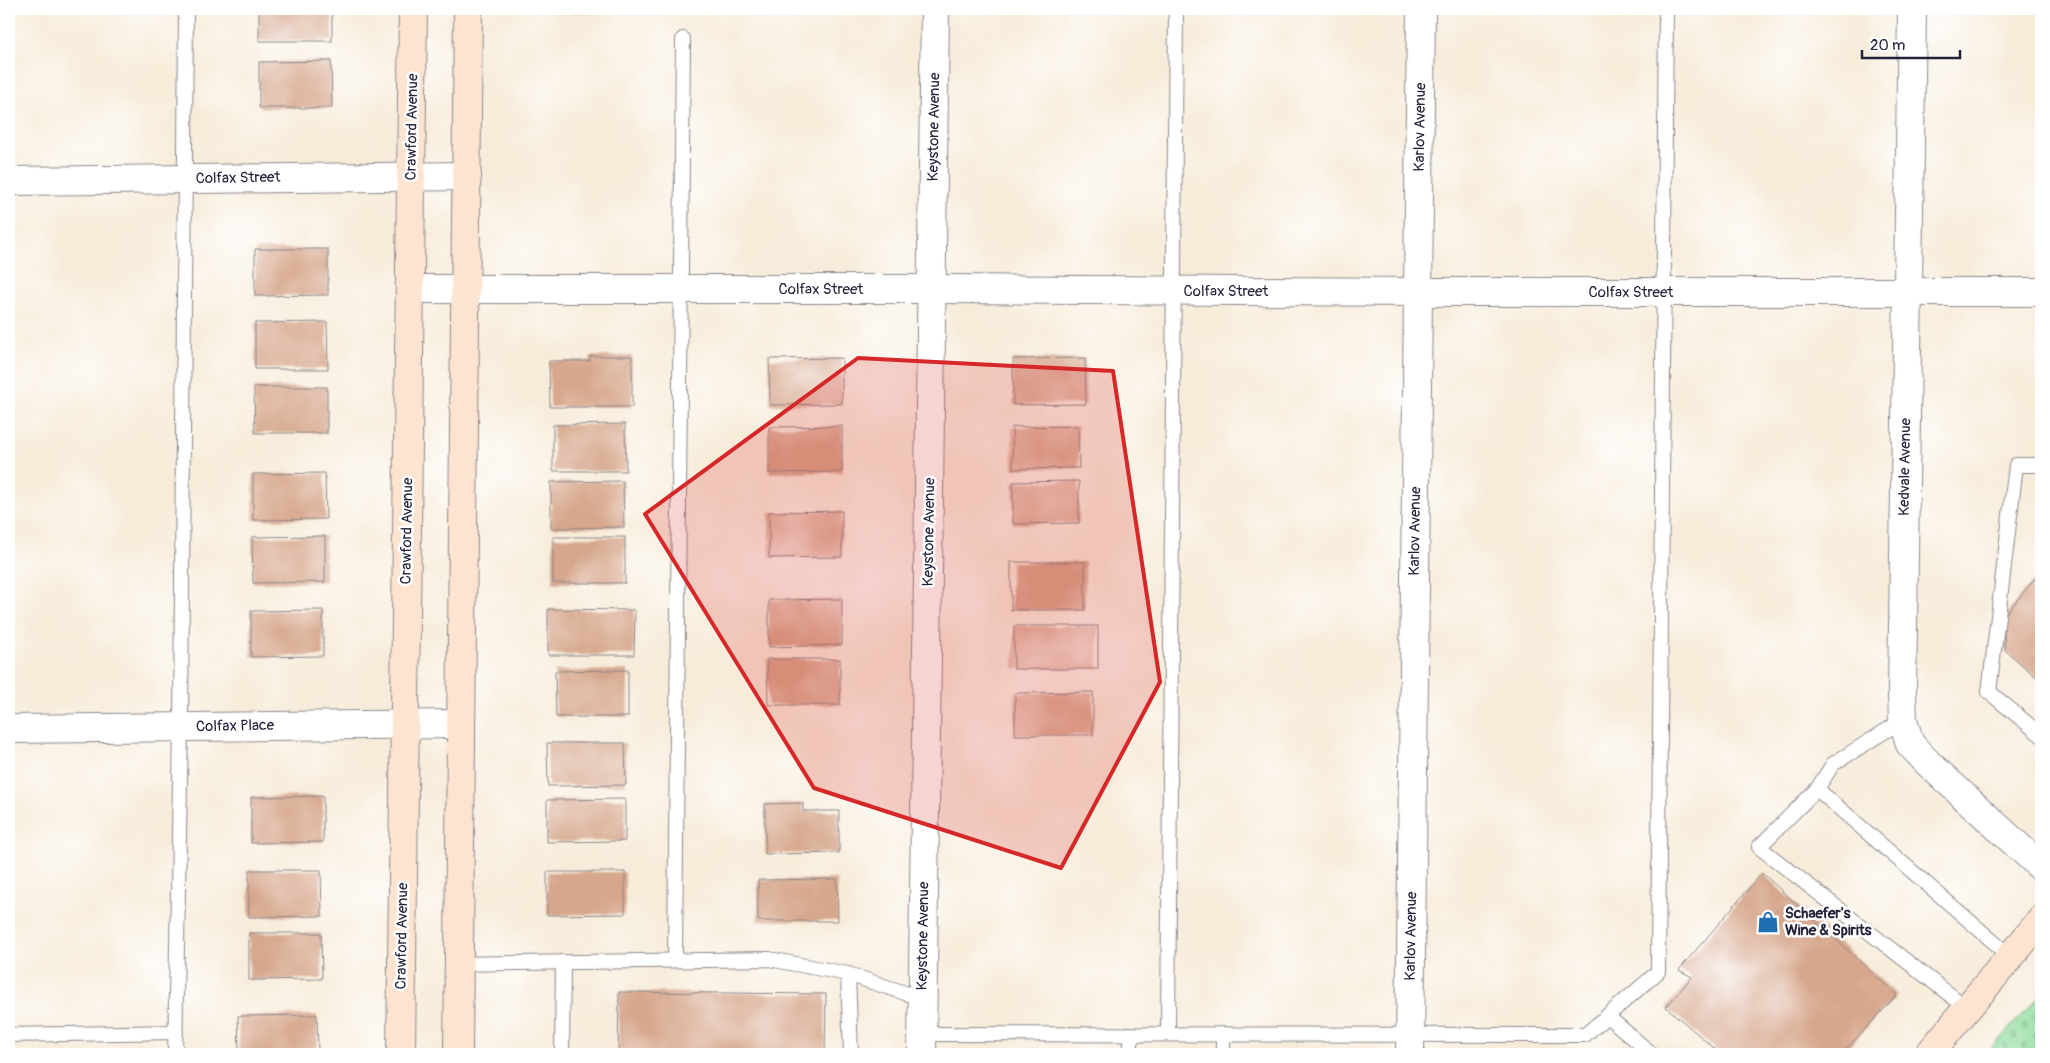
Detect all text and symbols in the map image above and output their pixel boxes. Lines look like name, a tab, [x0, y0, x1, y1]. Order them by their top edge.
scale bar	[1862, 28, 1960, 60]
text: 20 m	[1870, 36, 1905, 55]
street label: Keystone Avenue	[924, 72, 944, 182]
street label: Crawford Avenue	[402, 73, 422, 181]
street label: Karlov Avenue	[1410, 82, 1430, 172]
street label: Colfax Street	[195, 168, 282, 188]
street label: Colfax Street	[779, 280, 864, 299]
street label: Colfax Street	[1184, 282, 1269, 301]
street label: Colfax Street	[1589, 283, 1674, 302]
street label: Kedvale Avenue	[1895, 417, 1915, 516]
street label: Crawford Avenue	[397, 477, 417, 585]
street label: Keystone Avenue	[919, 477, 939, 587]
street label: Karlov Avenue	[1405, 486, 1425, 576]
street label: Colfax Place	[196, 716, 275, 736]
street label: Keystone Avenue	[913, 881, 933, 991]
street label: Crawford Avenue	[392, 882, 412, 990]
street label: Karlov Avenue	[1401, 891, 1421, 981]
place label: Schaefer's Wine & Spirits	[1785, 904, 1872, 940]
shop icon: Schaefer's Wine & Spirits	[1755, 909, 1781, 935]

